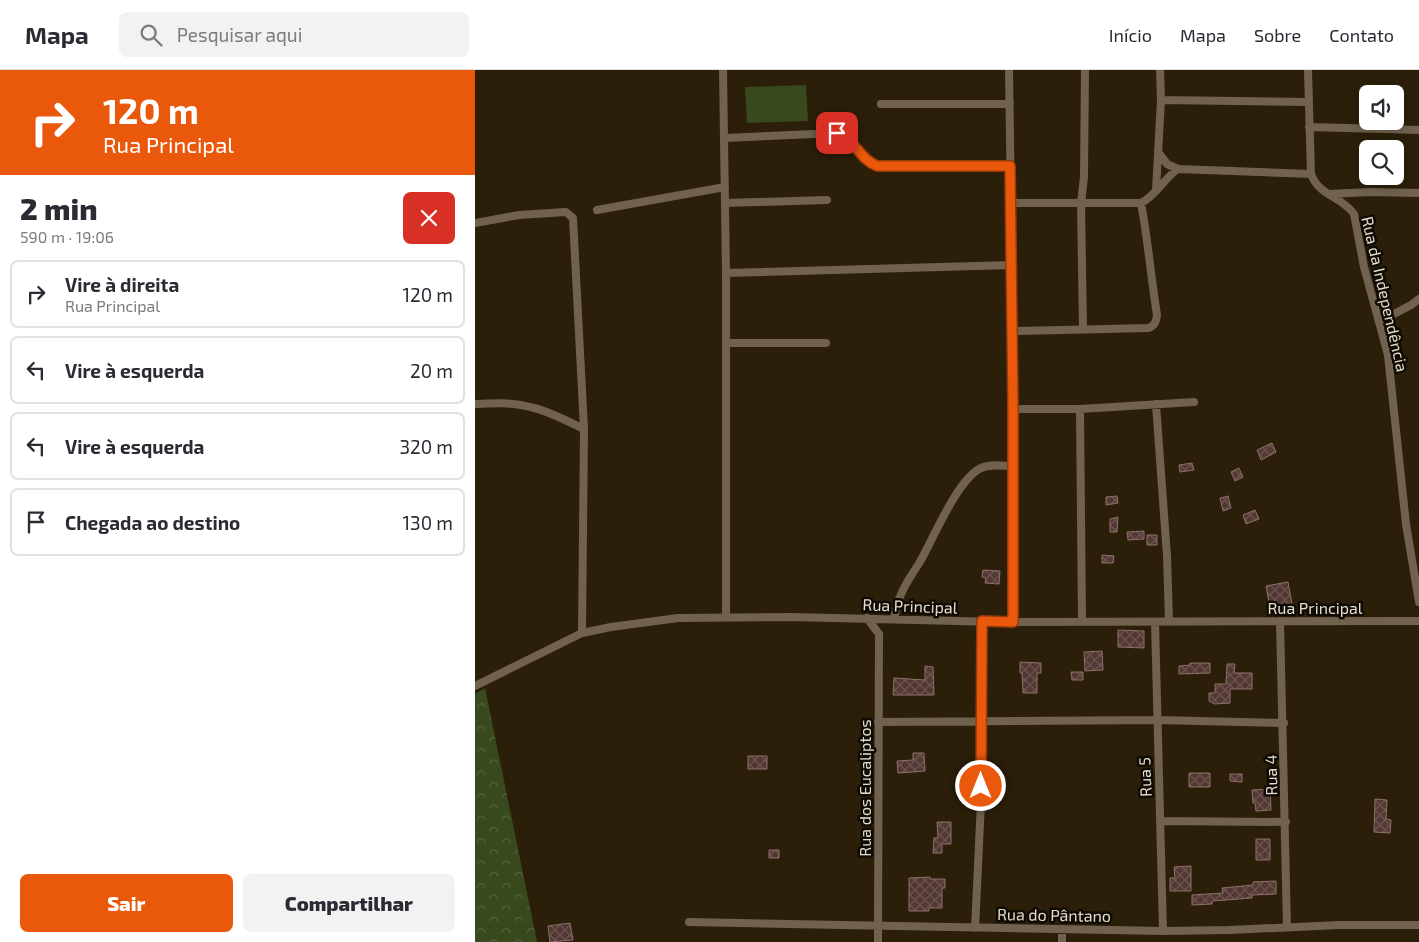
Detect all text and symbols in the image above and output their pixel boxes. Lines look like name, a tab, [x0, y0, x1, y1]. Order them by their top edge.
search box	[119, 12, 469, 57]
text: Mapa	[25, 20, 89, 49]
icon: search	[137, 21, 165, 49]
text: Pesquisar aqui	[177, 23, 302, 46]
text: Início	[1109, 24, 1152, 46]
text: Mapa	[1180, 24, 1226, 46]
text: Sobre	[1254, 24, 1301, 46]
text: Contato	[1329, 24, 1394, 46]
map controls	[1359, 85, 1404, 185]
button: sound	[1359, 85, 1404, 130]
text: 120 m	[103, 89, 199, 131]
icon: right	[20, 90, 85, 155]
pin	[816, 112, 858, 154]
icon: arrive	[823, 119, 851, 147]
text: Rua Principal	[103, 131, 234, 157]
button: search	[1359, 140, 1404, 185]
text: 2 min	[20, 190, 98, 226]
button: close	[403, 192, 455, 244]
street label: Rua da Independência	[1358, 214, 1413, 373]
text: 590 m · 19:06	[20, 227, 114, 246]
text: Vire à direita	[65, 273, 179, 296]
icon: right	[22, 280, 50, 308]
text: 120 m	[402, 283, 453, 306]
text: Rua Principal	[65, 296, 160, 315]
icon: left	[22, 356, 50, 384]
text: Vire à esquerda	[65, 359, 204, 382]
text: 20 m	[410, 359, 453, 382]
icon: left	[22, 432, 50, 460]
text: Vire à esquerda	[65, 435, 204, 458]
text: 320 m	[399, 435, 453, 458]
icon: arrive	[22, 508, 50, 536]
text: Chegada ao destino	[65, 511, 240, 534]
text: 130 m	[403, 511, 453, 534]
street label: Rua Principal	[862, 594, 958, 617]
street label: Rua Principal	[1267, 598, 1363, 617]
street label: Rua dos Eucaliptos	[855, 719, 874, 857]
street label: Rua 4	[1261, 754, 1280, 796]
street label: Rua 5	[1134, 757, 1155, 797]
position arrow	[954, 759, 1006, 811]
button: Sair	[20, 874, 233, 932]
button: Compartilhar	[243, 874, 455, 932]
street label: Rua do Pântano	[997, 904, 1111, 925]

